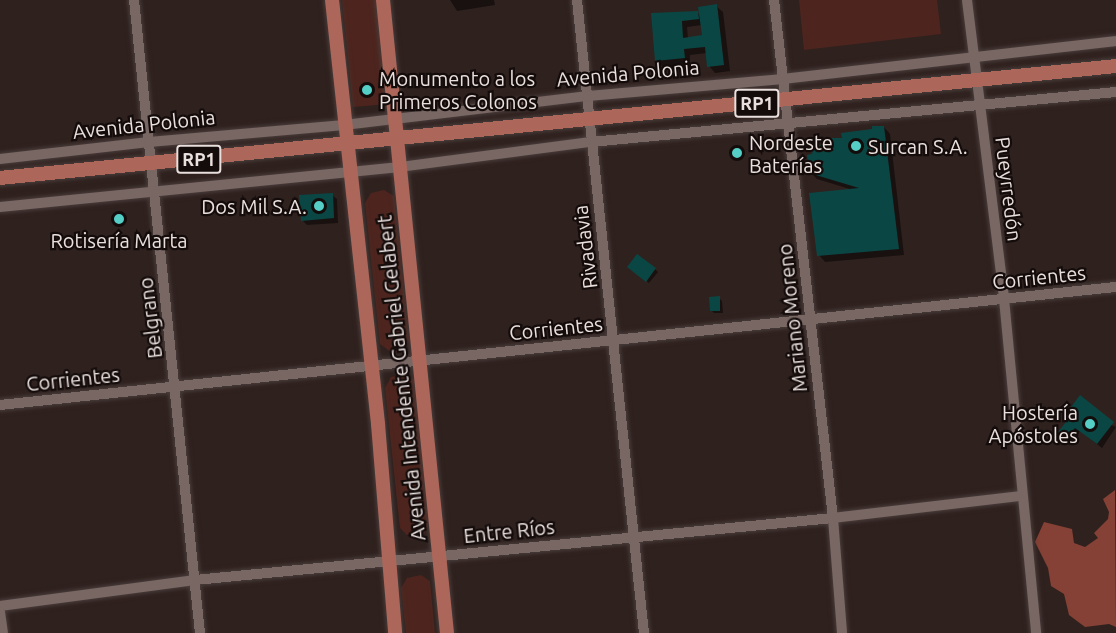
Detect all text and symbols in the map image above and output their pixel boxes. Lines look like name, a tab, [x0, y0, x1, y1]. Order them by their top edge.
street label: Avenida Polonia	[556, 55, 700, 91]
place label: Monumento a los Primeros Colonos	[379, 66, 537, 113]
marker: Monumento a los Primeros Colonos	[360, 83, 374, 97]
road number: RP1	[733, 88, 781, 118]
street label: Avenida Polonia	[71, 105, 217, 143]
place label: Nordeste Baterías	[749, 130, 833, 177]
place label: Surcan S.A.	[868, 134, 968, 158]
street label: Pueyrredón	[991, 135, 1027, 243]
marker: Surcan S.A.	[849, 139, 863, 153]
road number: RP1	[175, 144, 223, 174]
marker: Nordeste Baterías	[730, 146, 744, 160]
place label: Dos Mil S.A.	[201, 194, 307, 218]
marker: Dos Mil S.A.	[312, 199, 326, 213]
street label: Rivadavia	[568, 204, 602, 290]
marker: Rotisería Marta	[112, 212, 126, 226]
street label: Avenida Intendente Gabriel Gelabert	[372, 214, 430, 542]
place label: Rotisería Marta	[50, 228, 188, 252]
street label: Mariano Moreno	[772, 243, 812, 393]
street label: Corrientes	[991, 260, 1087, 294]
street label: Belgrano	[133, 276, 167, 360]
street label: Corrientes	[508, 311, 604, 345]
street label: Corrientes	[25, 362, 121, 396]
place label: Hostería Apóstoles	[988, 400, 1078, 447]
marker: Hostería Apóstoles	[1083, 417, 1097, 431]
street label: Entre Ríos	[462, 514, 556, 548]

